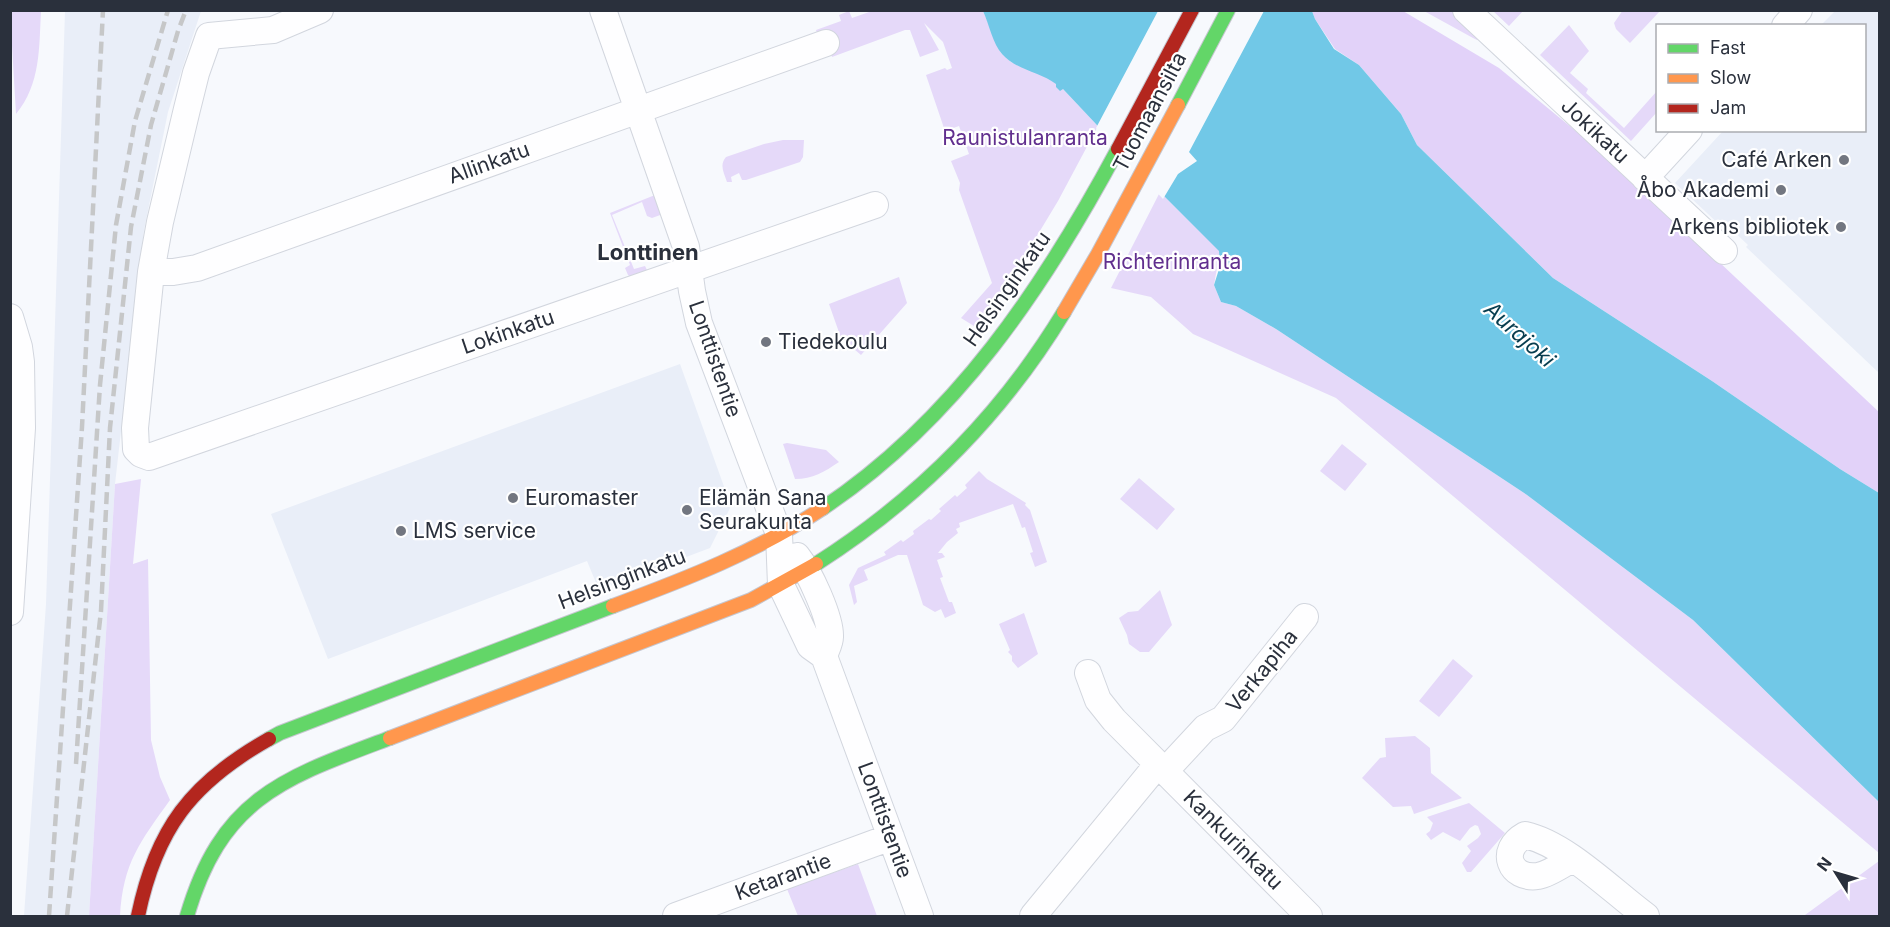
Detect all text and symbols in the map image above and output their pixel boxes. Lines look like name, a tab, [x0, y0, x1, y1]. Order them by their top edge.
legend	[1656, 24, 1866, 132]
text: Fast	[1710, 37, 1746, 58]
street label: Tuomaansilta	[1108, 48, 1192, 176]
text: Slow	[1710, 67, 1751, 88]
street label: Jokikatu	[1556, 93, 1635, 168]
text: Jam	[1710, 97, 1746, 118]
park label: Raunistulanranta	[942, 125, 1108, 150]
street label: Allinkatu	[445, 136, 533, 189]
place label: Café Arken	[1721, 147, 1832, 172]
marker: Café Arken	[1837, 153, 1851, 167]
place label: Åbo Akademi	[1637, 175, 1769, 202]
marker: Åbo Akademi	[1774, 183, 1788, 197]
place label: Arkens bibliotek	[1670, 214, 1829, 239]
marker: Arkens bibliotek	[1834, 220, 1848, 234]
street label: Helsinginkatu	[958, 226, 1055, 351]
district label: Lonttinen	[597, 239, 699, 265]
park label: Richterinranta	[1103, 249, 1241, 274]
water label: Aurajoki	[1479, 295, 1561, 373]
street label: Lonttistentie	[684, 297, 747, 420]
street label: Lokinkatu	[458, 304, 557, 359]
place label: Tiedekoulu	[778, 329, 888, 354]
marker: Tiedekoulu	[759, 335, 773, 349]
place label: Euromaster	[525, 485, 638, 510]
place label: Elämän Sana Seurakunta	[699, 485, 826, 534]
marker: Euromaster	[506, 491, 520, 505]
marker: Elämän Sana Seurakunta	[680, 503, 694, 517]
place label: LMS service	[413, 518, 536, 543]
marker: LMS service	[394, 524, 408, 538]
street label: Helsinginkatu	[555, 543, 689, 614]
street label: Verkapiha	[1221, 624, 1303, 717]
street label: Lonttistentie	[853, 758, 918, 881]
street label: Kankurinkatu	[1178, 785, 1288, 895]
north arrow	[1806, 843, 1866, 903]
street label: Ketarantie	[731, 848, 834, 905]
text: N	[1812, 853, 1836, 875]

